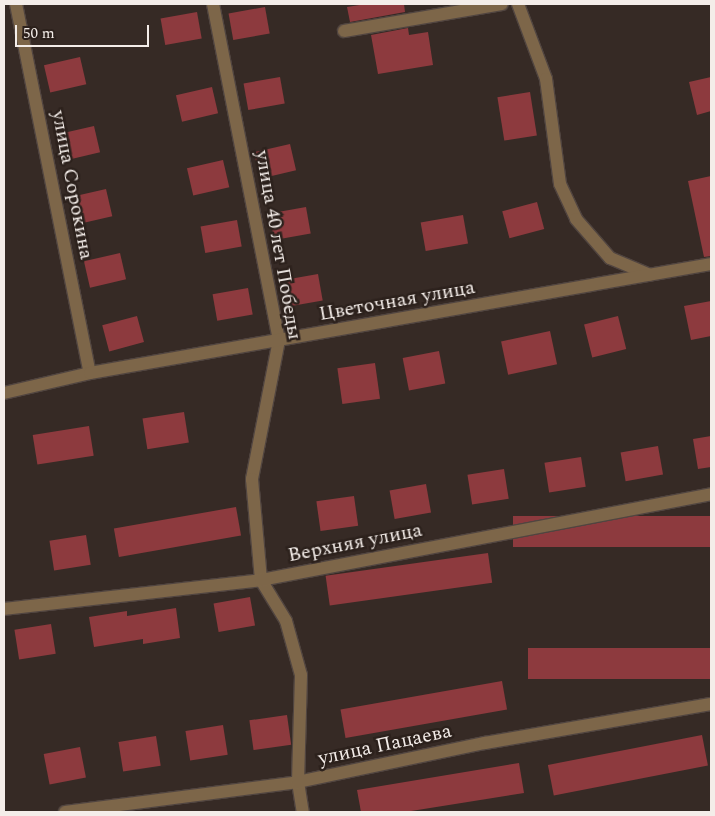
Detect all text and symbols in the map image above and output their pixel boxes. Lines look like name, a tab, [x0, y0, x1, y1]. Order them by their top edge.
scale bar	[18, 15, 151, 47]
text: 50 m	[23, 22, 55, 45]
street label: улица Сорокина	[46, 108, 98, 262]
street label: улица 40 лет Победы	[250, 149, 306, 341]
street label: Цветочная улица	[317, 275, 477, 327]
street label: Верхняя улица	[286, 518, 424, 568]
street label: улица Пацаева	[316, 719, 454, 771]

